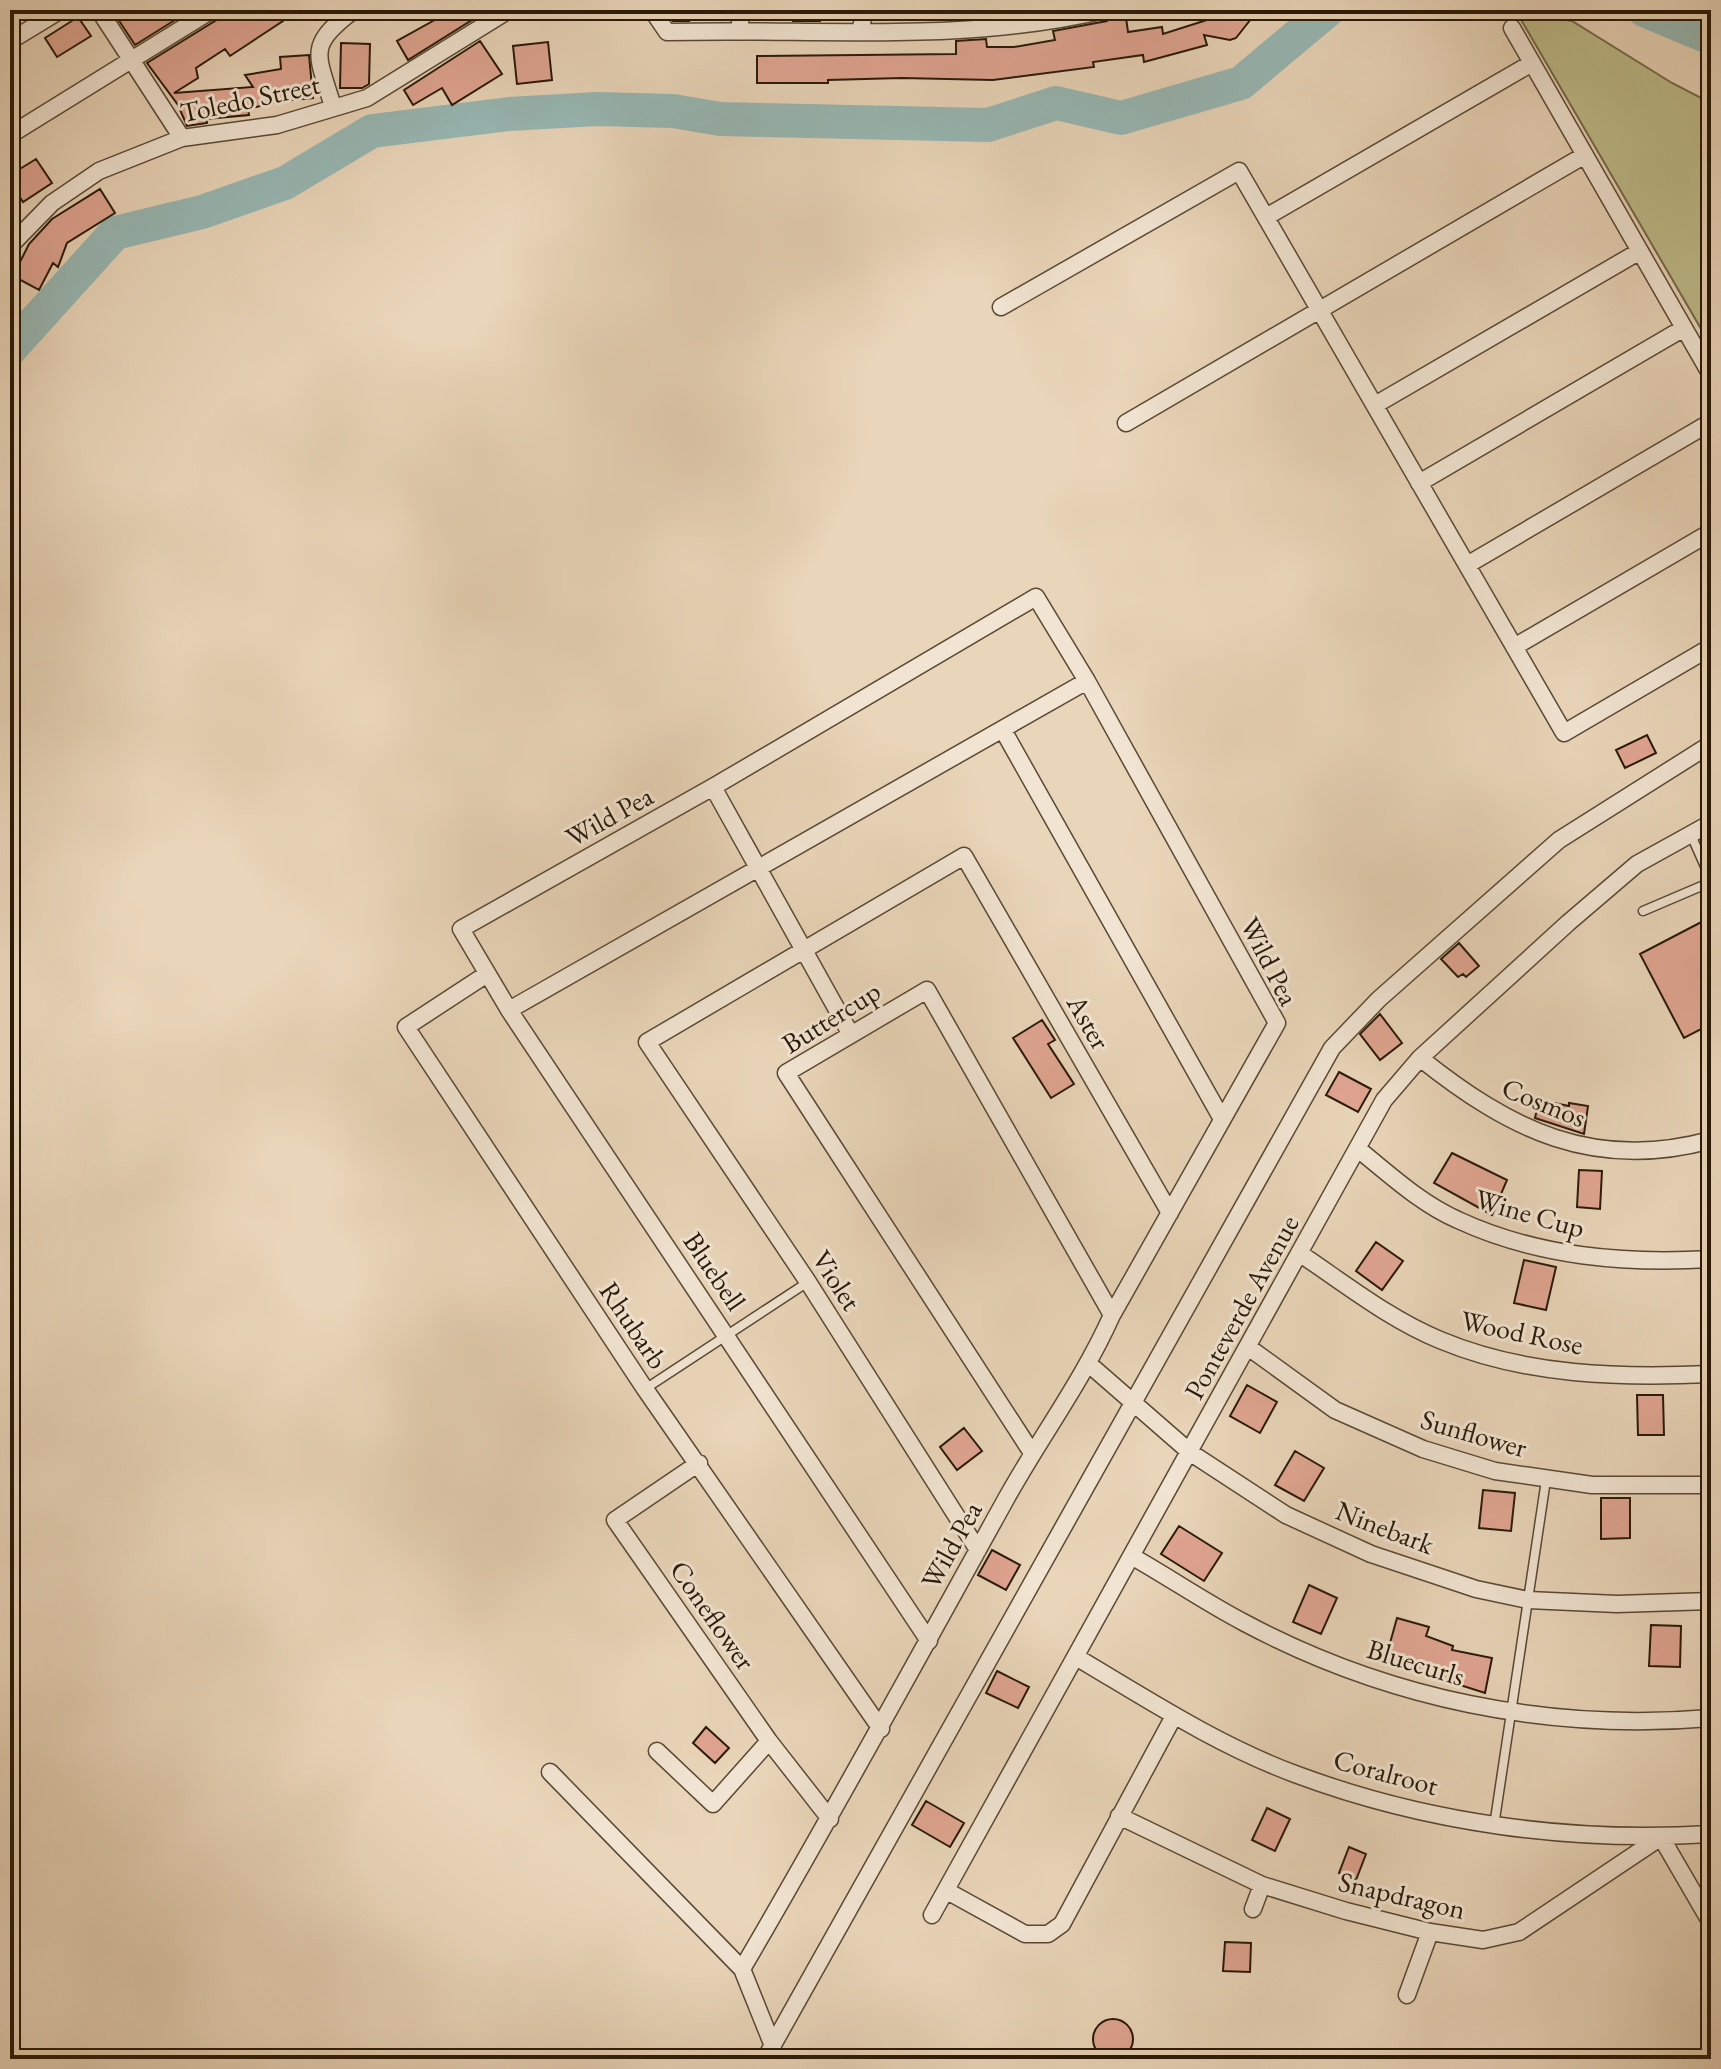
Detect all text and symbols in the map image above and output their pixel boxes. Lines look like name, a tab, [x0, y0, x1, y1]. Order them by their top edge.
street label: Toledo Street	[177, 66, 323, 130]
street label: Wild Pea	[559, 777, 660, 855]
street label: Wild Pea	[1232, 911, 1308, 1012]
street label: Buttercup	[775, 973, 887, 1061]
street label: Aster	[1059, 987, 1119, 1056]
street label: Cosmos	[1497, 1069, 1591, 1135]
street label: Wine Cup	[1471, 1180, 1589, 1246]
street label: Ponteverde Avenue	[1175, 1208, 1307, 1406]
street label: Bluebell	[676, 1225, 755, 1318]
street label: Violet	[804, 1243, 870, 1317]
street label: Rhubarb	[592, 1274, 676, 1376]
street label: Wood Rose	[1458, 1301, 1587, 1363]
street label: Sunflower	[1417, 1401, 1532, 1465]
street label: Ninebark	[1331, 1492, 1440, 1562]
street label: Wild Pea	[912, 1494, 990, 1595]
street label: Coneflower	[662, 1553, 764, 1677]
street label: Bluecurls	[1363, 1630, 1469, 1694]
street label: Coralroot	[1330, 1741, 1442, 1803]
street label: Snapdragon	[1335, 1863, 1469, 1927]

